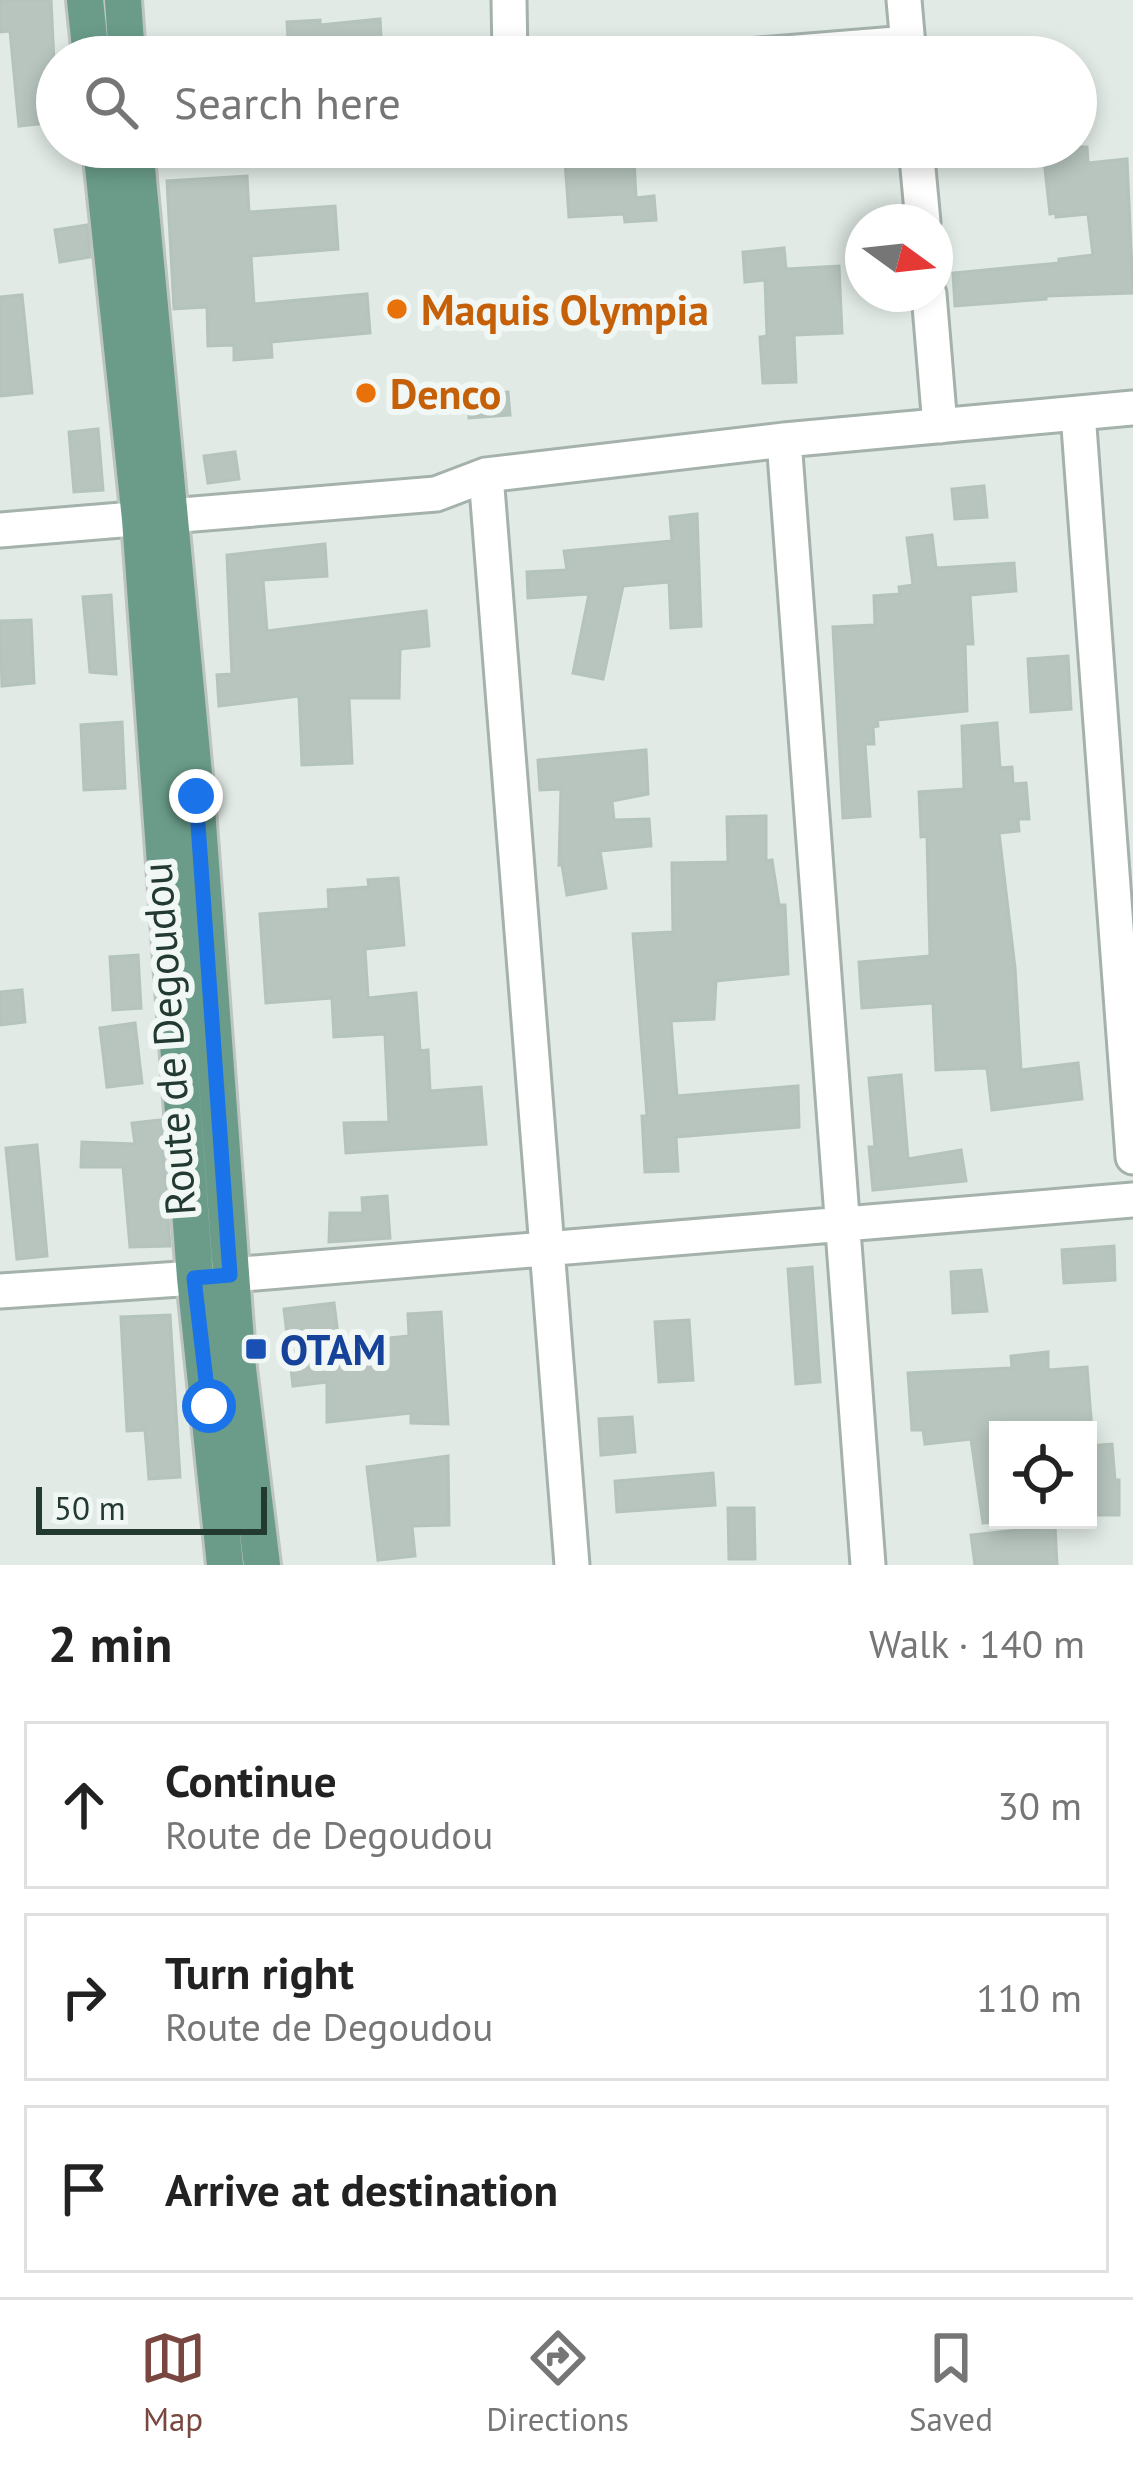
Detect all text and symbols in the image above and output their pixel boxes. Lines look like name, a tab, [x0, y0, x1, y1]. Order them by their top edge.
search box	[36, 36, 1097, 168]
icon: search	[78, 69, 144, 135]
text: Search here	[174, 73, 401, 131]
north arrow	[845, 204, 953, 312]
place label: Maquis Olympia	[421, 282, 709, 337]
marker: Maquis Olympia	[384, 296, 410, 322]
place label: Denco	[390, 366, 501, 421]
marker: Denco	[353, 380, 379, 406]
route end	[169, 769, 223, 823]
street label: Route de Degoudou	[128, 861, 208, 1217]
place label: OTAM	[280, 1322, 386, 1377]
marker: OTAM	[243, 1336, 269, 1362]
route start	[182, 1379, 236, 1433]
map controls	[989, 1421, 1097, 1529]
button: locate	[989, 1421, 1097, 1529]
scale bar	[36, 1481, 267, 1534]
text: 50 m	[54, 1486, 126, 1529]
text: 2 min	[48, 1610, 172, 1676]
text: Walk · 140 m	[869, 1618, 1085, 1669]
text: Continue	[165, 1751, 337, 1809]
icon: ahead	[51, 1772, 117, 1838]
text: 30 m	[997, 1780, 1082, 1831]
text: Route de Degoudou	[165, 1809, 493, 1860]
text: Turn right	[165, 1943, 354, 2001]
icon: right	[51, 1964, 117, 2030]
text: 110 m	[976, 1972, 1082, 2023]
text: Route de Degoudou	[165, 2001, 493, 2052]
icon: arrive	[51, 2156, 117, 2222]
text: Arrive at destination	[165, 2160, 558, 2218]
tab: Map	[140, 2325, 206, 2440]
tab: Directions	[486, 2325, 629, 2440]
tab: Saved	[909, 2325, 993, 2440]

